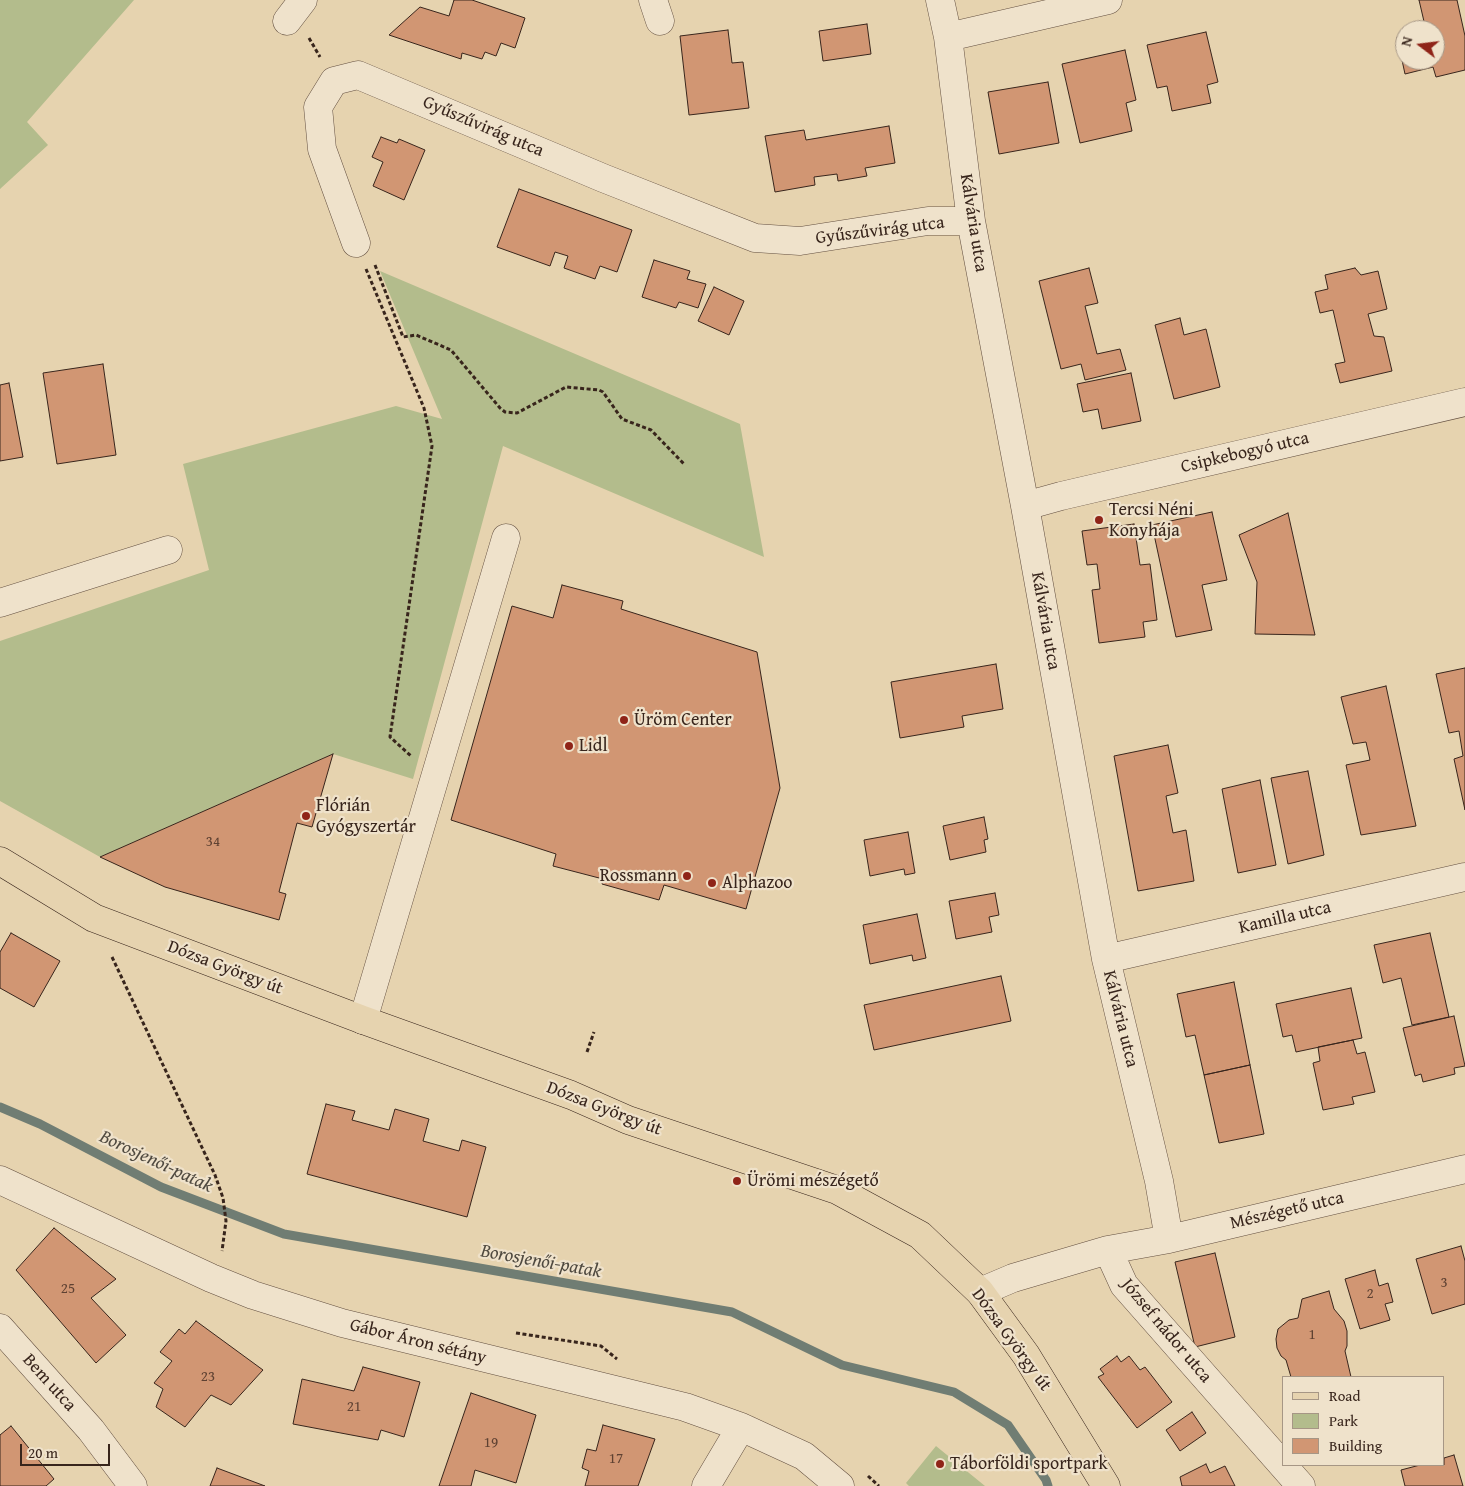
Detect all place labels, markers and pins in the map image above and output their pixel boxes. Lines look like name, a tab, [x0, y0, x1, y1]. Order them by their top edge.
place label: Tercsi Néni Konyhája	[1109, 499, 1193, 542]
marker: Tercsi Néni Konyhája	[1093, 514, 1105, 526]
place label: Üröm Center	[634, 709, 732, 731]
marker: Üröm Center	[618, 714, 630, 726]
place label: Lidl	[579, 735, 607, 757]
marker: Lidl	[563, 740, 575, 752]
place label: Flórián Gyógyszertár	[316, 795, 416, 838]
marker: Flórián Gyógyszertár	[300, 810, 312, 822]
place label: Rossmann	[600, 865, 677, 887]
marker: Rossmann	[681, 870, 693, 882]
place label: Alphazoo	[722, 872, 793, 894]
marker: Alphazoo	[706, 877, 718, 889]
place label: Ürömi mészégető	[747, 1170, 879, 1192]
marker: Ürömi mészégető	[731, 1175, 743, 1187]
place label: Táborföldi sportpark	[950, 1453, 1108, 1475]
marker: Táborföldi sportpark	[934, 1458, 946, 1470]

